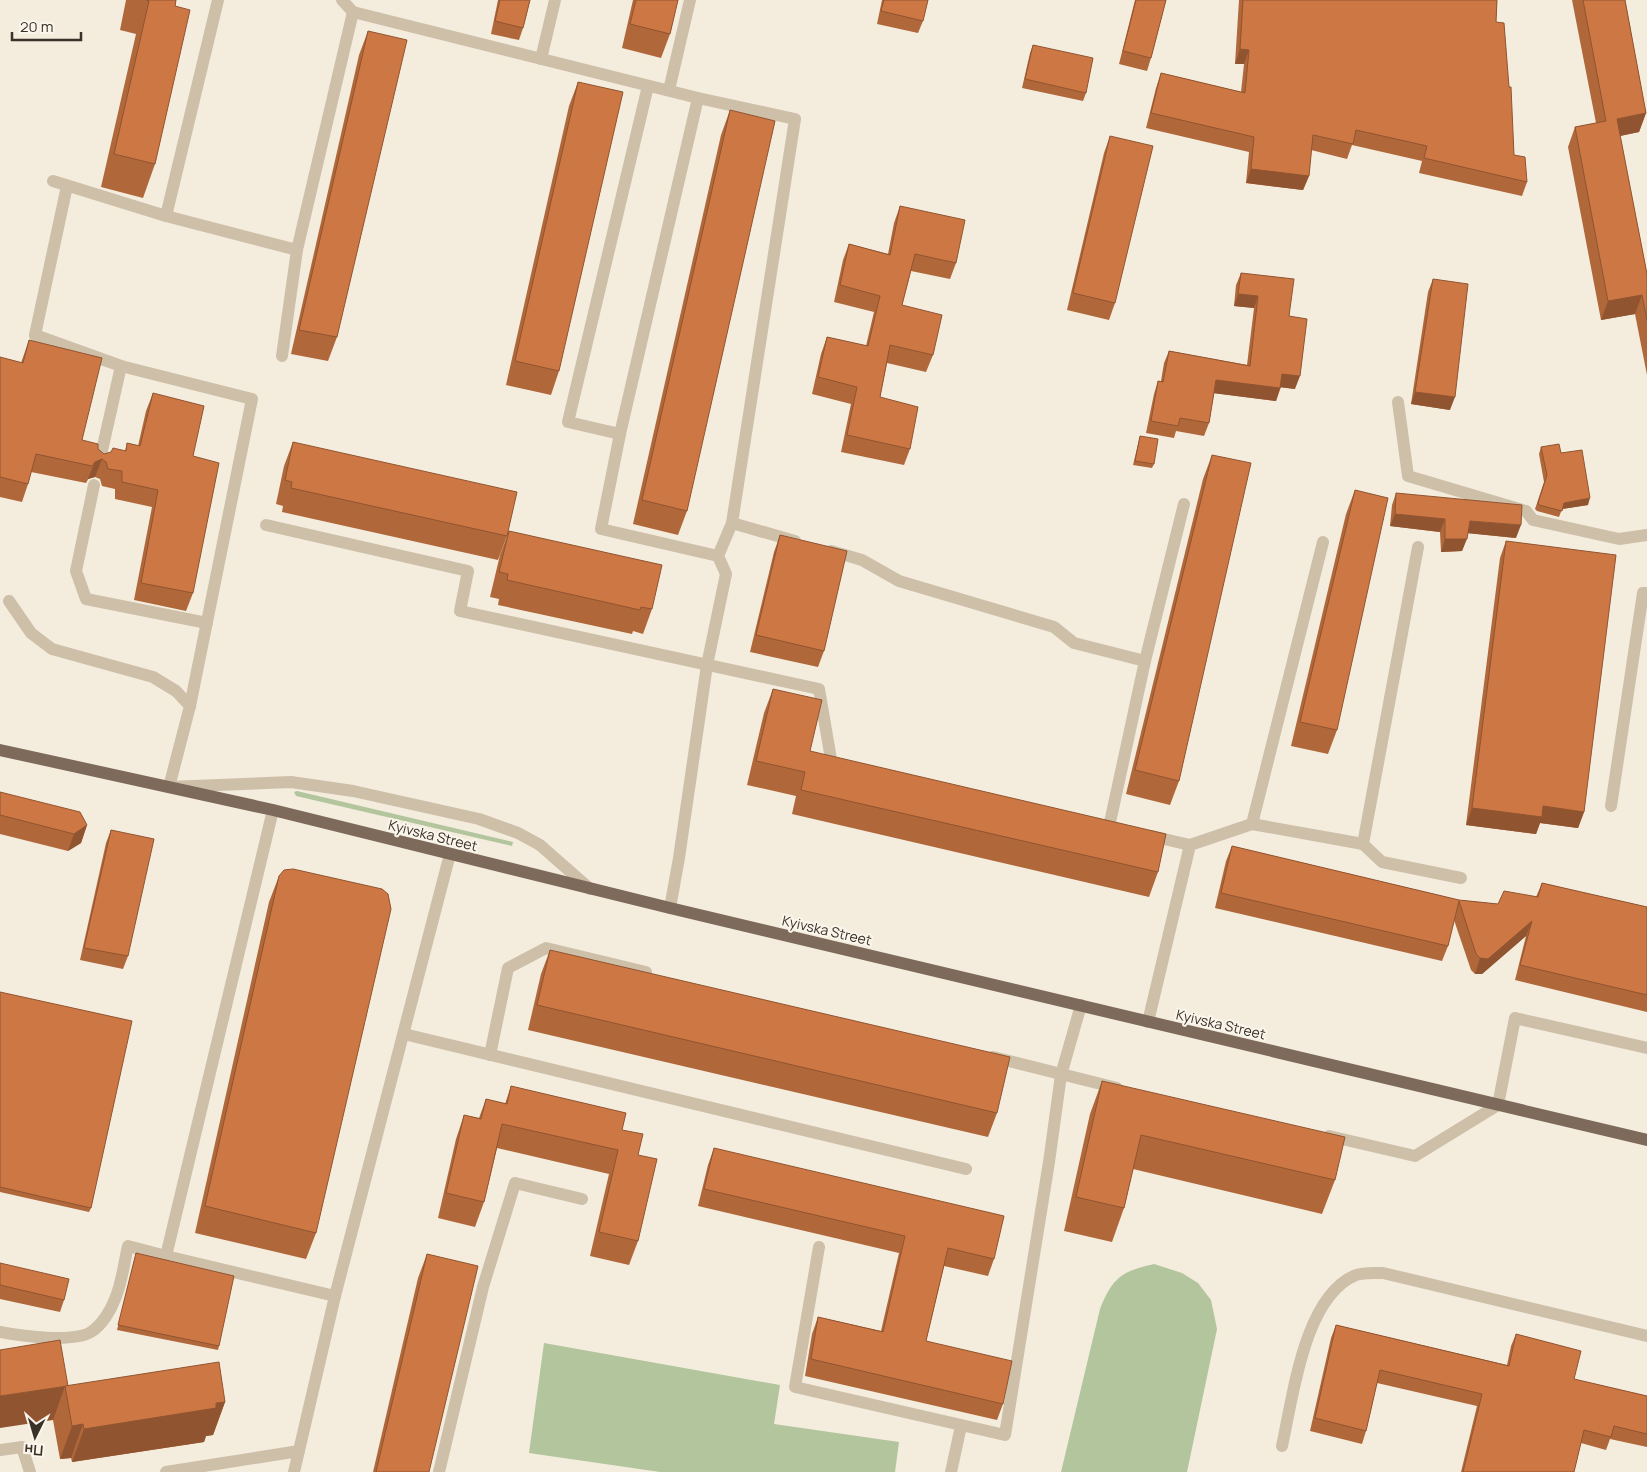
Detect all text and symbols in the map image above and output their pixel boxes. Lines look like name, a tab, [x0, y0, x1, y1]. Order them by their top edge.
scale bar	[12, 10, 81, 42]
text: 20 m	[20, 16, 53, 37]
street label: Kyivska Street	[386, 815, 480, 855]
street label: Kyivska Street	[780, 910, 874, 950]
street label: Kyivska Street	[1174, 1004, 1268, 1044]
north arrow	[10, 1412, 60, 1462]
text: Пн	[24, 1440, 44, 1461]

